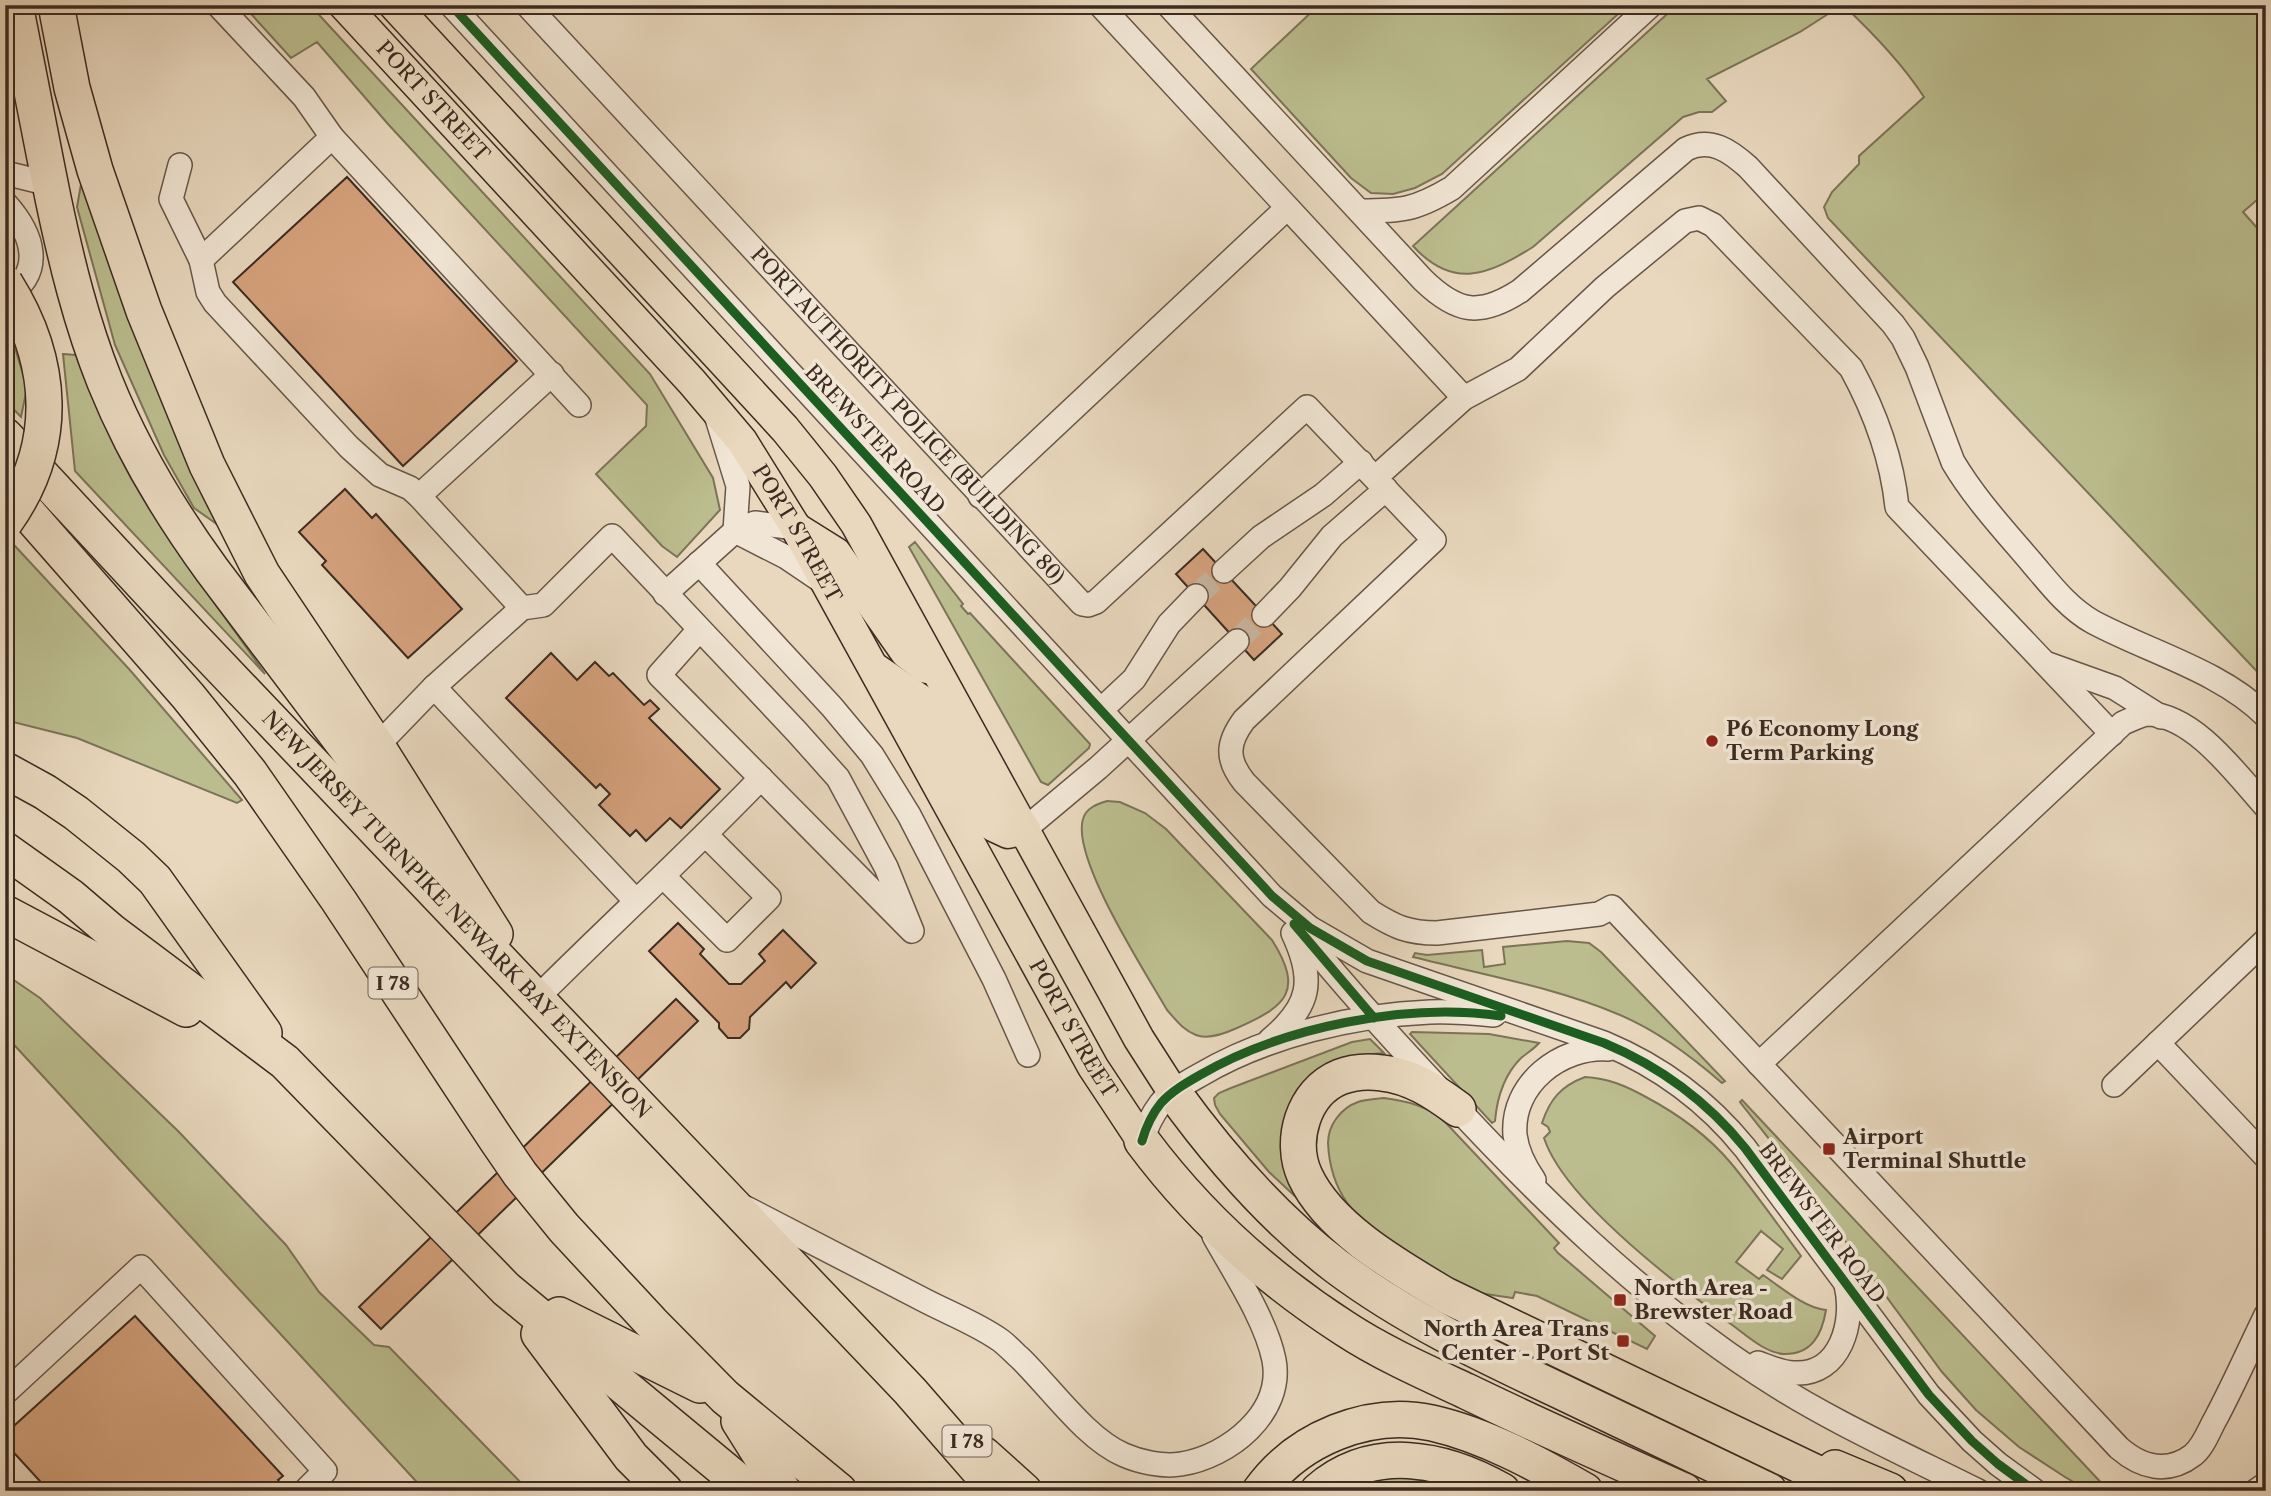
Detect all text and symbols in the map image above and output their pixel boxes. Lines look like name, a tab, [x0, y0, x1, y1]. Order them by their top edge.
street label: PORT STREET	[371, 35, 495, 167]
street label: PORT AUTHORITY POLICE (BUILDING 80)	[746, 242, 1070, 589]
street label: BREWSTER ROAD	[800, 359, 951, 518]
street label: PORT STREET	[748, 460, 847, 607]
street label: NEW JERSEY TURNPIKE NEWARK BAY EXTENSION	[257, 706, 656, 1123]
place label: P6 Economy Long Term Parking	[1726, 716, 1919, 765]
marker: P6 Economy Long Term Parking	[1704, 733, 1720, 749]
street label: PORT STREET	[1024, 955, 1123, 1103]
road number: I 78	[368, 967, 418, 998]
place label: Airport Terminal Shuttle	[1842, 1124, 2026, 1173]
street label: BREWSTER ROAD	[1754, 1138, 1891, 1308]
marker: Airport Terminal Shuttle	[1821, 1141, 1837, 1157]
place label: North Area - Brewster Road	[1634, 1275, 1793, 1324]
marker: North Area - Brewster Road	[1612, 1292, 1628, 1308]
place label: North Area Trans Center - Port St	[1423, 1316, 1610, 1365]
marker: North Area Trans Center - Port St	[1615, 1333, 1631, 1349]
road number: I 78	[942, 1426, 992, 1456]

